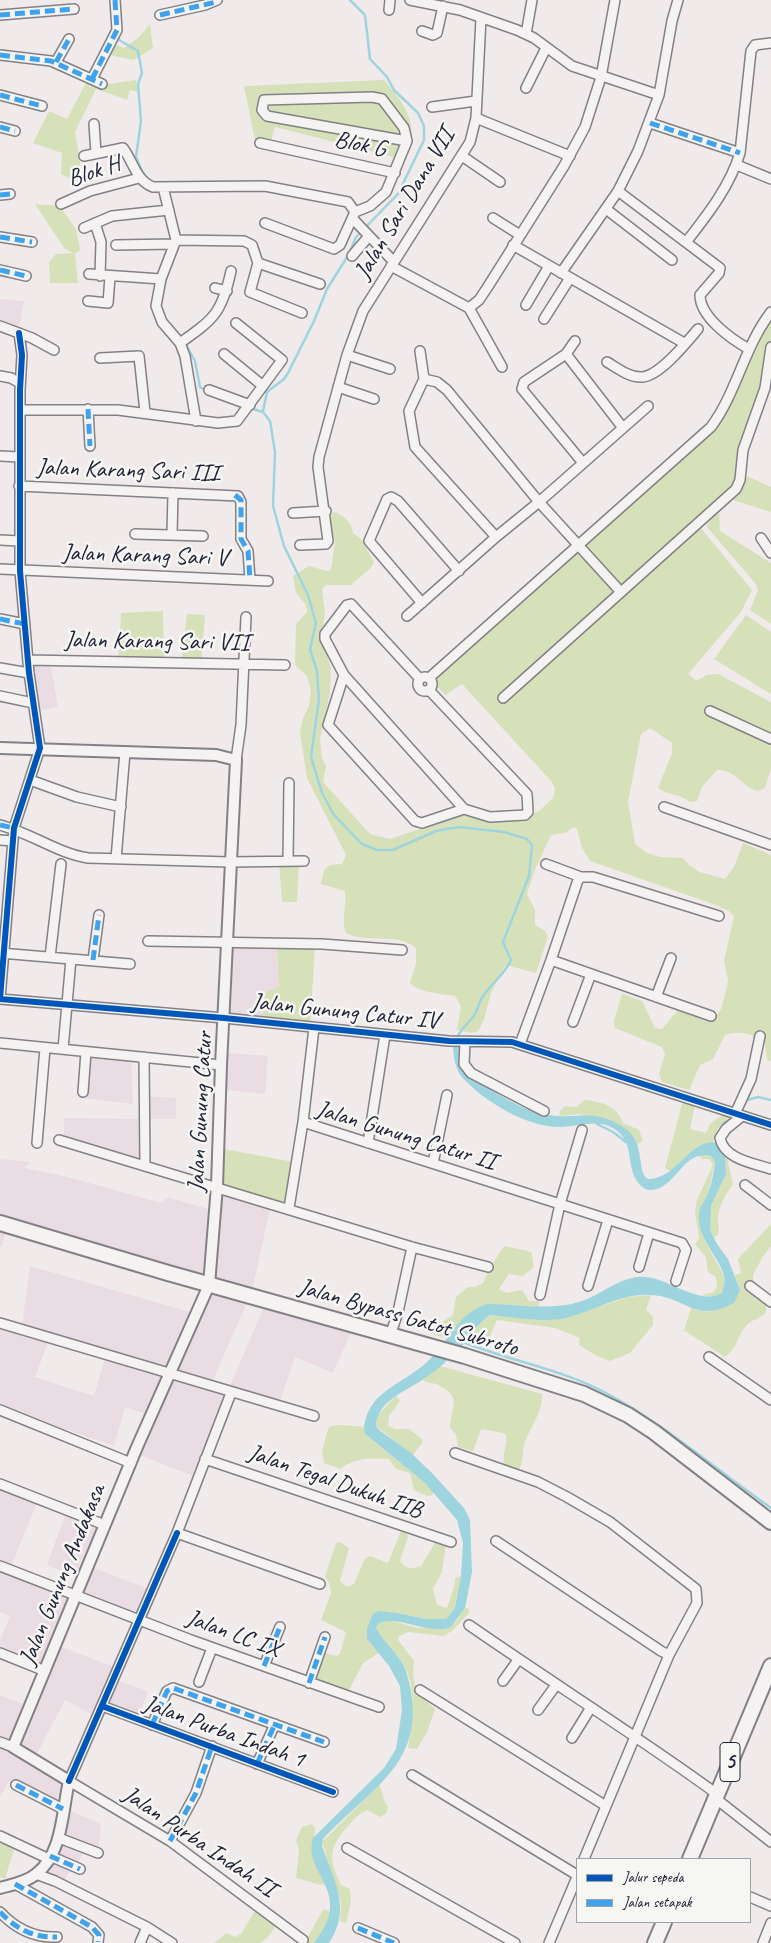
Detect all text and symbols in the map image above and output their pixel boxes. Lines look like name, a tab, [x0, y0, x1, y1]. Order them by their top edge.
street label: Jalan Sari Dana VII	[349, 123, 461, 285]
street label: Blok G	[332, 126, 388, 164]
street label: Blok H	[64, 150, 124, 194]
street label: Jalan Karang Sari III	[36, 453, 220, 489]
street label: Jalan Karang Sari V	[62, 539, 228, 573]
street label: Jalan Karang Sari VII	[64, 626, 250, 658]
street label: Jalan Gunung Catur IV	[250, 988, 440, 1036]
street label: Jalan Gunung Catur	[182, 1031, 220, 1193]
street label: Jalan Gunung Catur II	[313, 1095, 499, 1177]
street label: Jalan Bypass Gatot Subroto	[295, 1273, 521, 1363]
street label: Jalan Tegal Dukuh IIB	[244, 1439, 426, 1525]
street label: Jalan Gunung Andakasa	[14, 1481, 112, 1669]
street label: Jalan LC IX	[182, 1604, 284, 1664]
street label: Jalan Purba Indah 1	[140, 1690, 308, 1774]
road number: 5	[720, 1742, 740, 1781]
street label: Jalan Purba Indah II	[117, 1780, 281, 1904]
legend	[576, 1858, 751, 1923]
text: Jalur sepeda	[623, 1868, 684, 1887]
text: Jalan setapak	[623, 1893, 692, 1912]

